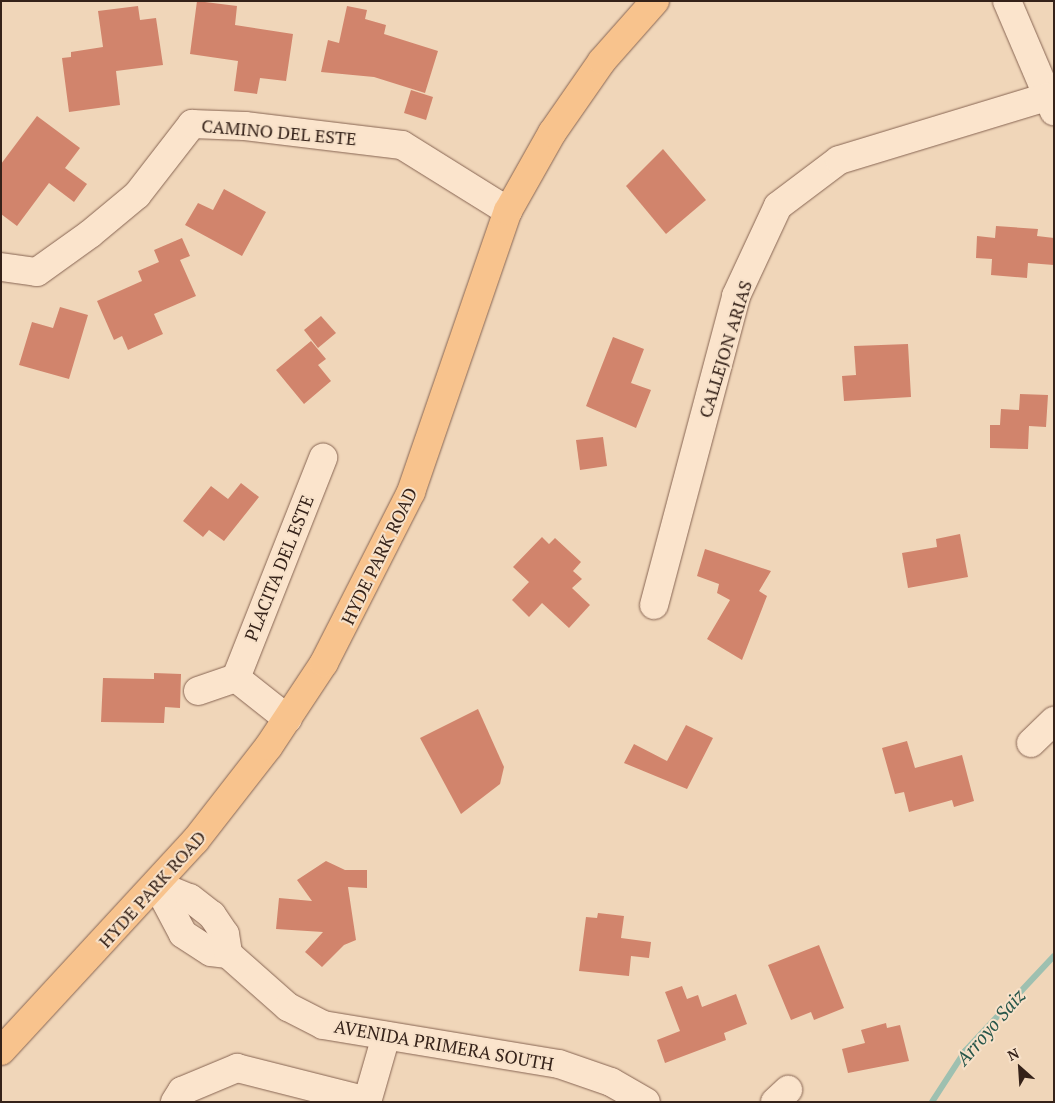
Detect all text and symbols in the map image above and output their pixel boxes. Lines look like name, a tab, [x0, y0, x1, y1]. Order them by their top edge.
street label: CAMINO DEL ESTE	[201, 114, 357, 150]
street label: CALLEJON ARIAS	[694, 278, 756, 420]
street label: HYDE PARK ROAD	[336, 484, 422, 628]
street label: PLACITA DEL ESTE	[240, 492, 318, 644]
street label: HYDE PARK ROAD	[94, 826, 210, 952]
water label: Arroyo Saiz	[951, 984, 1029, 1070]
street label: AVENIDA PRIMERA SOUTH	[332, 1015, 556, 1075]
north arrow	[995, 1043, 1045, 1093]
text: N	[1004, 1043, 1022, 1065]

